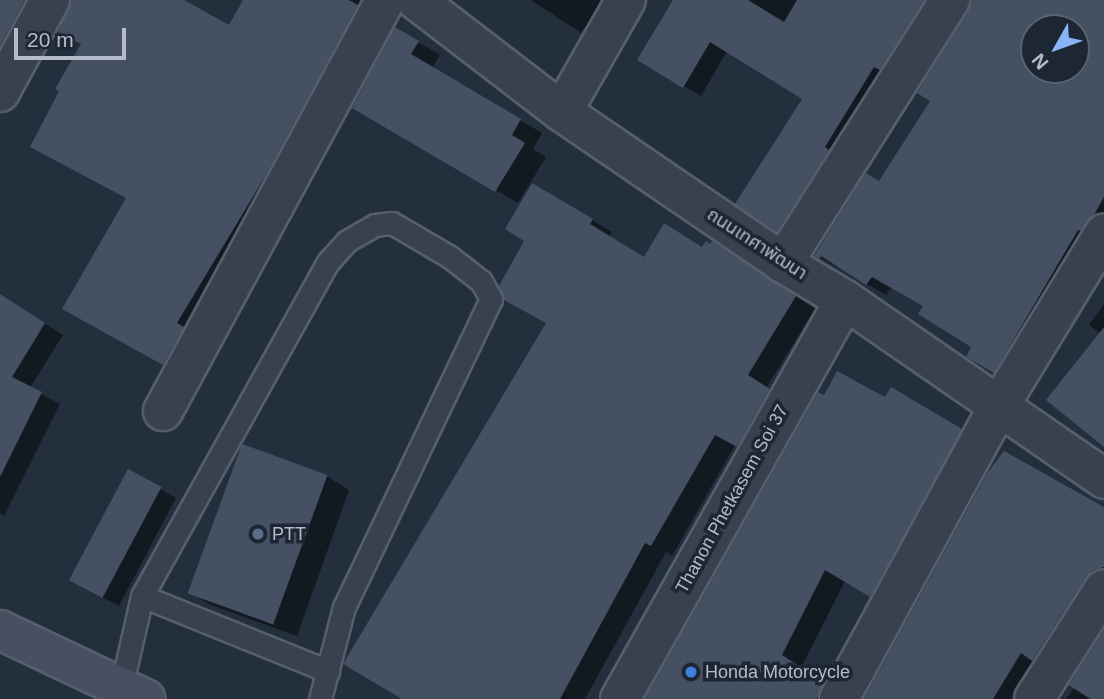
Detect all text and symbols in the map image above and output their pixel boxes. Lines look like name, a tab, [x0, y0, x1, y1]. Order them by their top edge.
scale bar	[18, 14, 130, 58]
north arrow	[1020, 14, 1090, 84]
text: 20 m	[27, 28, 74, 51]
text: N	[1028, 50, 1053, 74]
street label: ถนนเทศาพัฒนา	[703, 204, 811, 284]
street label: Thanon Phetkasem Soi 37	[671, 401, 793, 597]
place label: PTT	[272, 523, 306, 545]
marker: PTT	[250, 526, 266, 542]
place label: Honda Motorcycle	[705, 661, 850, 683]
marker: Honda Motorcycle	[683, 664, 699, 680]

